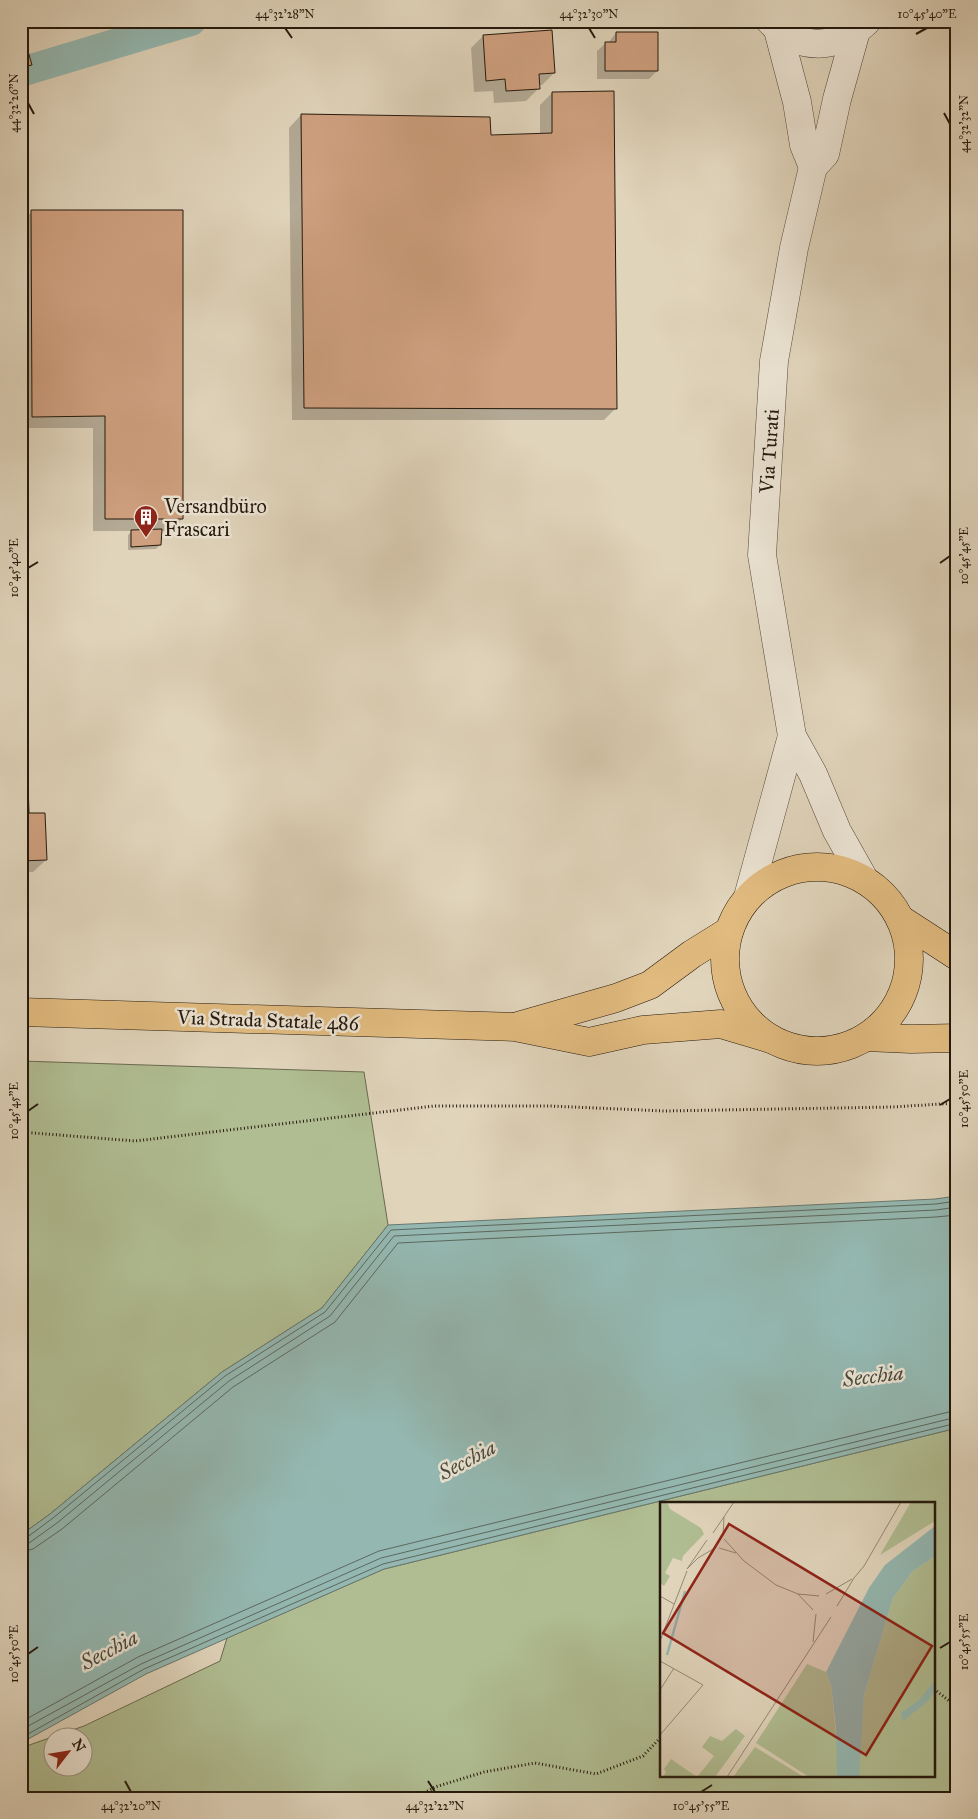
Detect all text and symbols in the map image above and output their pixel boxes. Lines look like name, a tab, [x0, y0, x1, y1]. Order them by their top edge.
text: 44°32'28"N	[255, 7, 315, 21]
text: 44°32'30"N	[560, 7, 618, 21]
text: 10°45'40"E	[897, 7, 957, 21]
text: 44°32'26"N	[7, 73, 21, 133]
text: 44°32'32"N	[957, 95, 971, 153]
street label: Via Turati	[754, 407, 784, 495]
place label: Versandbüro Frascari	[163, 494, 267, 541]
building icon: Versandbüro Frascari	[133, 504, 159, 538]
text: 10°45'45"E	[957, 527, 971, 585]
text: 10°45'40"E	[7, 538, 21, 598]
street label: Via Strada Statale 486	[176, 1005, 360, 1035]
text: 10°45'50"E	[957, 1070, 971, 1128]
text: 10°45'45"E	[7, 1082, 21, 1140]
water label: Secchia	[840, 1359, 905, 1393]
water label: Secchia	[433, 1434, 500, 1486]
inset map	[660, 1502, 936, 1776]
text: 10°45'55"E	[957, 1613, 971, 1670]
water label: Secchia	[75, 1624, 142, 1676]
text: 10°45'50"E	[7, 1625, 21, 1683]
north arrow	[42, 1726, 92, 1776]
text: N	[68, 1736, 89, 1755]
text: 44°32'20"N	[101, 1799, 161, 1813]
text: 44°32'22"N	[406, 1799, 464, 1813]
text: 10°45'55"E	[673, 1799, 730, 1813]

